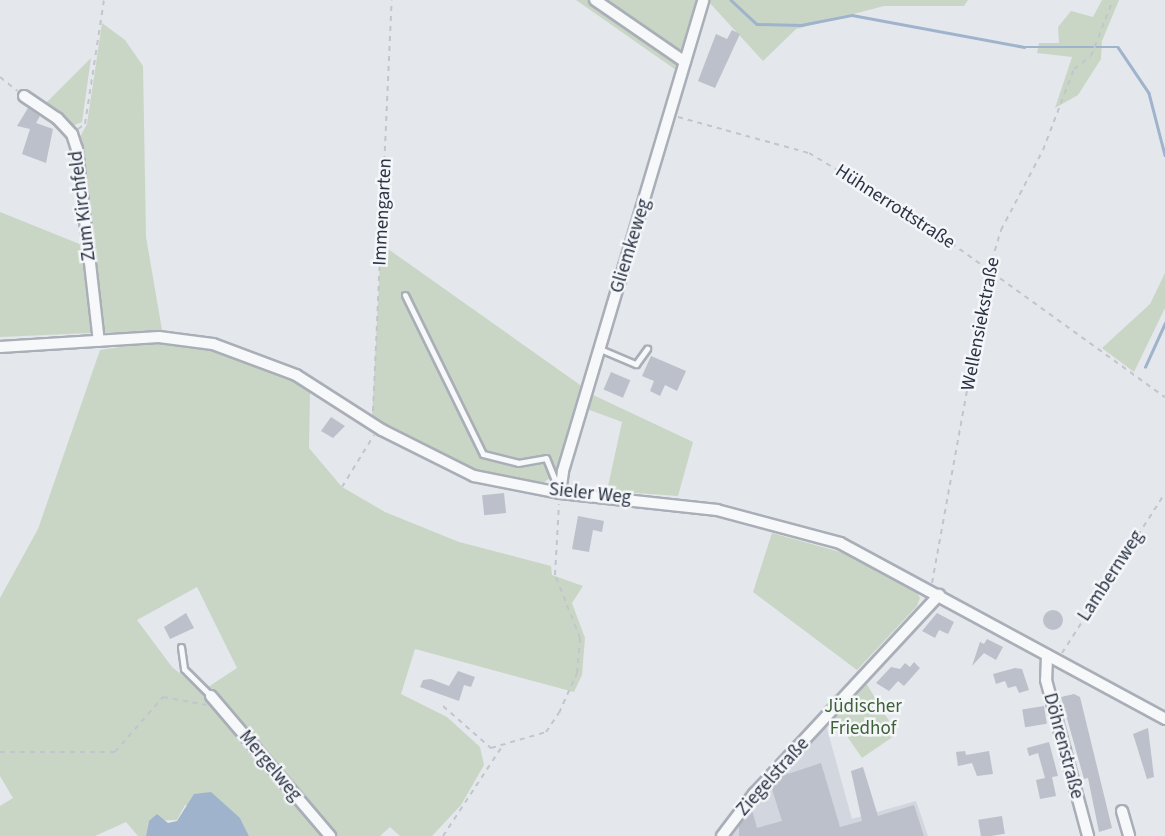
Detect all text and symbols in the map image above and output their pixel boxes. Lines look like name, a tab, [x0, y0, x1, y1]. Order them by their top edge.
street label: Zum Kirchfeld	[65, 150, 101, 262]
street label: Immengarten	[369, 158, 397, 266]
street label: Hühnerrottstraße	[831, 160, 959, 254]
street label: Gliemkeweg	[606, 196, 656, 296]
street label: Wellensiekstraße	[957, 255, 1005, 393]
street label: Sieler Weg	[548, 478, 632, 510]
street label: Lambernweg	[1073, 526, 1149, 626]
street label: Döhrenstraße	[1038, 691, 1088, 801]
park label: Jüdischer Friedhof	[824, 696, 902, 740]
street label: Mergelweg	[234, 726, 306, 806]
street label: Ziegelstraße	[732, 733, 814, 821]

